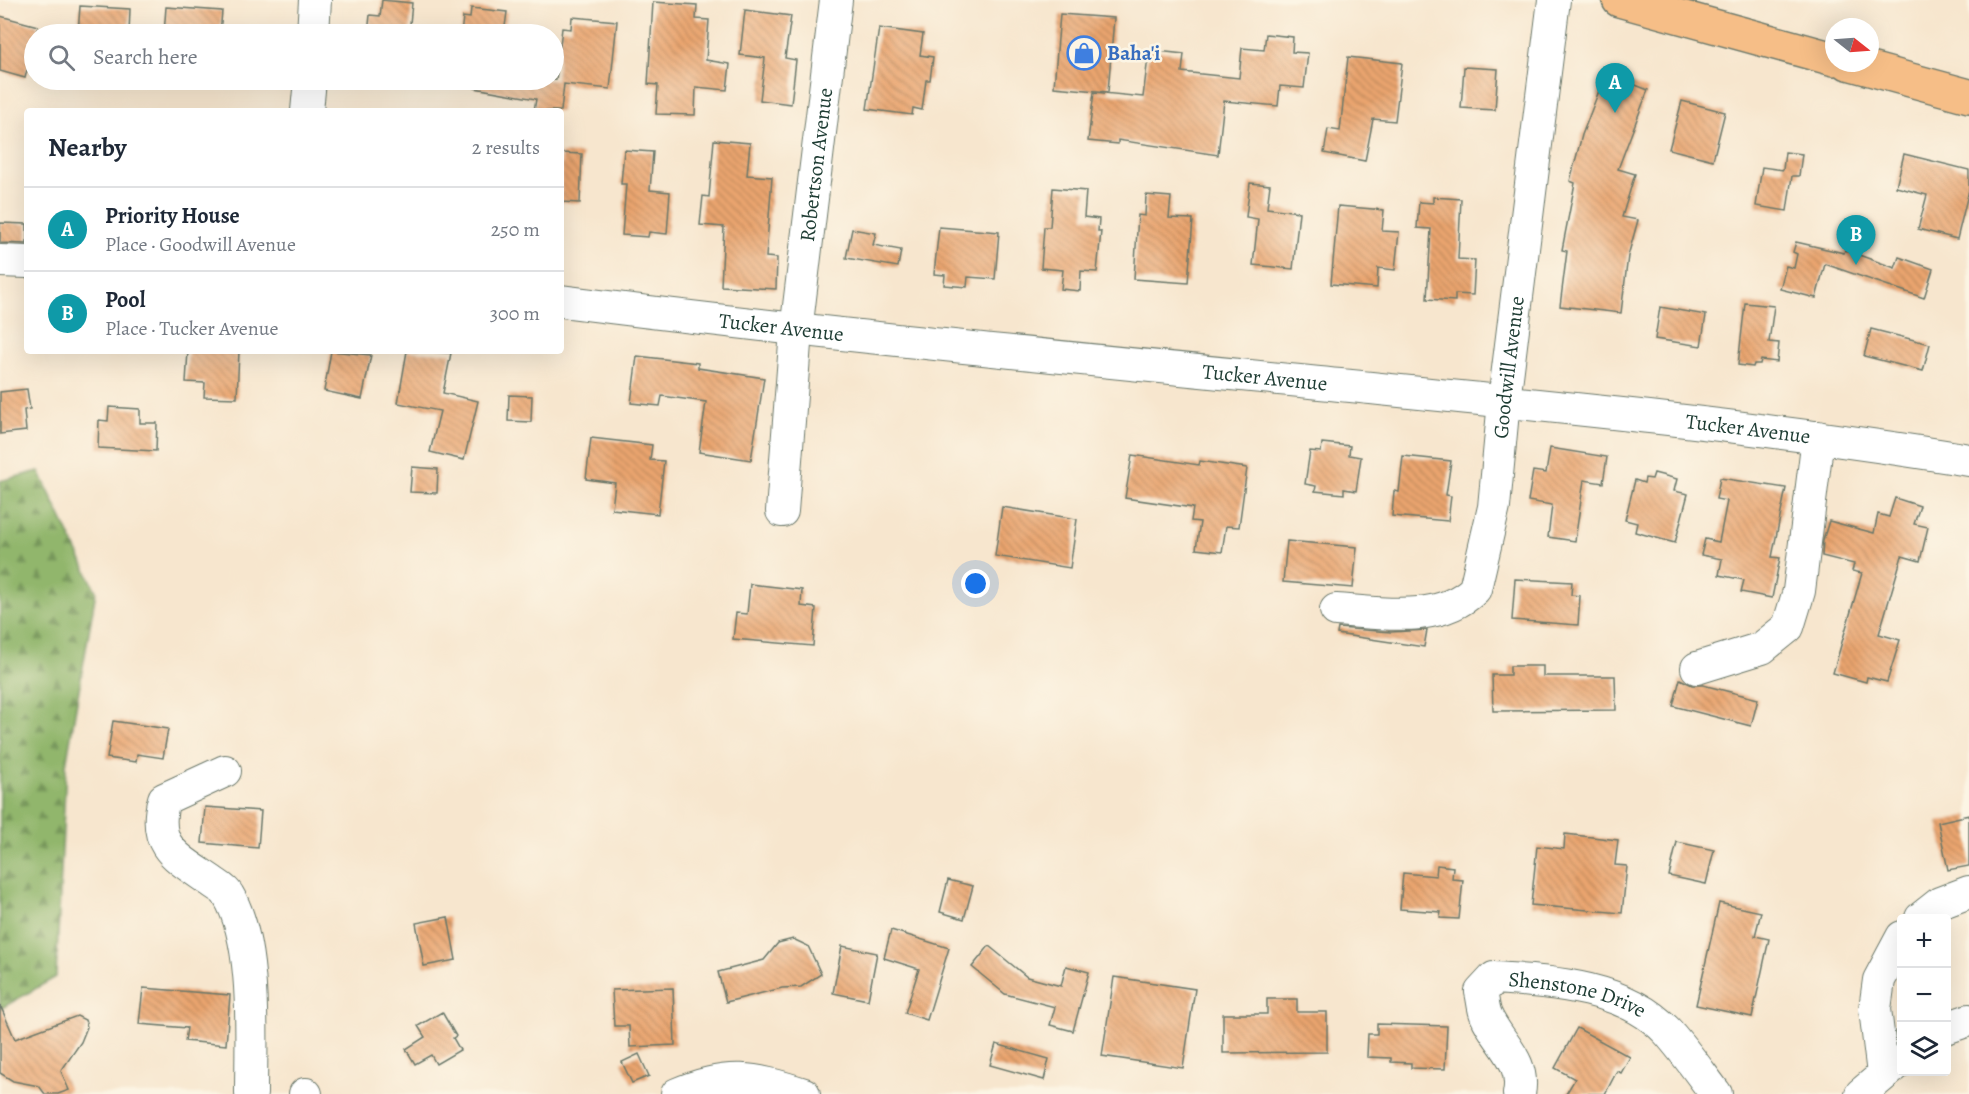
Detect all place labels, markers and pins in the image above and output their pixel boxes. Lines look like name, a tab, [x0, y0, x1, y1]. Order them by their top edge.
shop icon: Baha'i	[1066, 35, 1102, 71]
place label: Baha'i	[1107, 39, 1160, 67]
pin: A	[1596, 63, 1634, 113]
pin: B	[1836, 216, 1876, 265]

